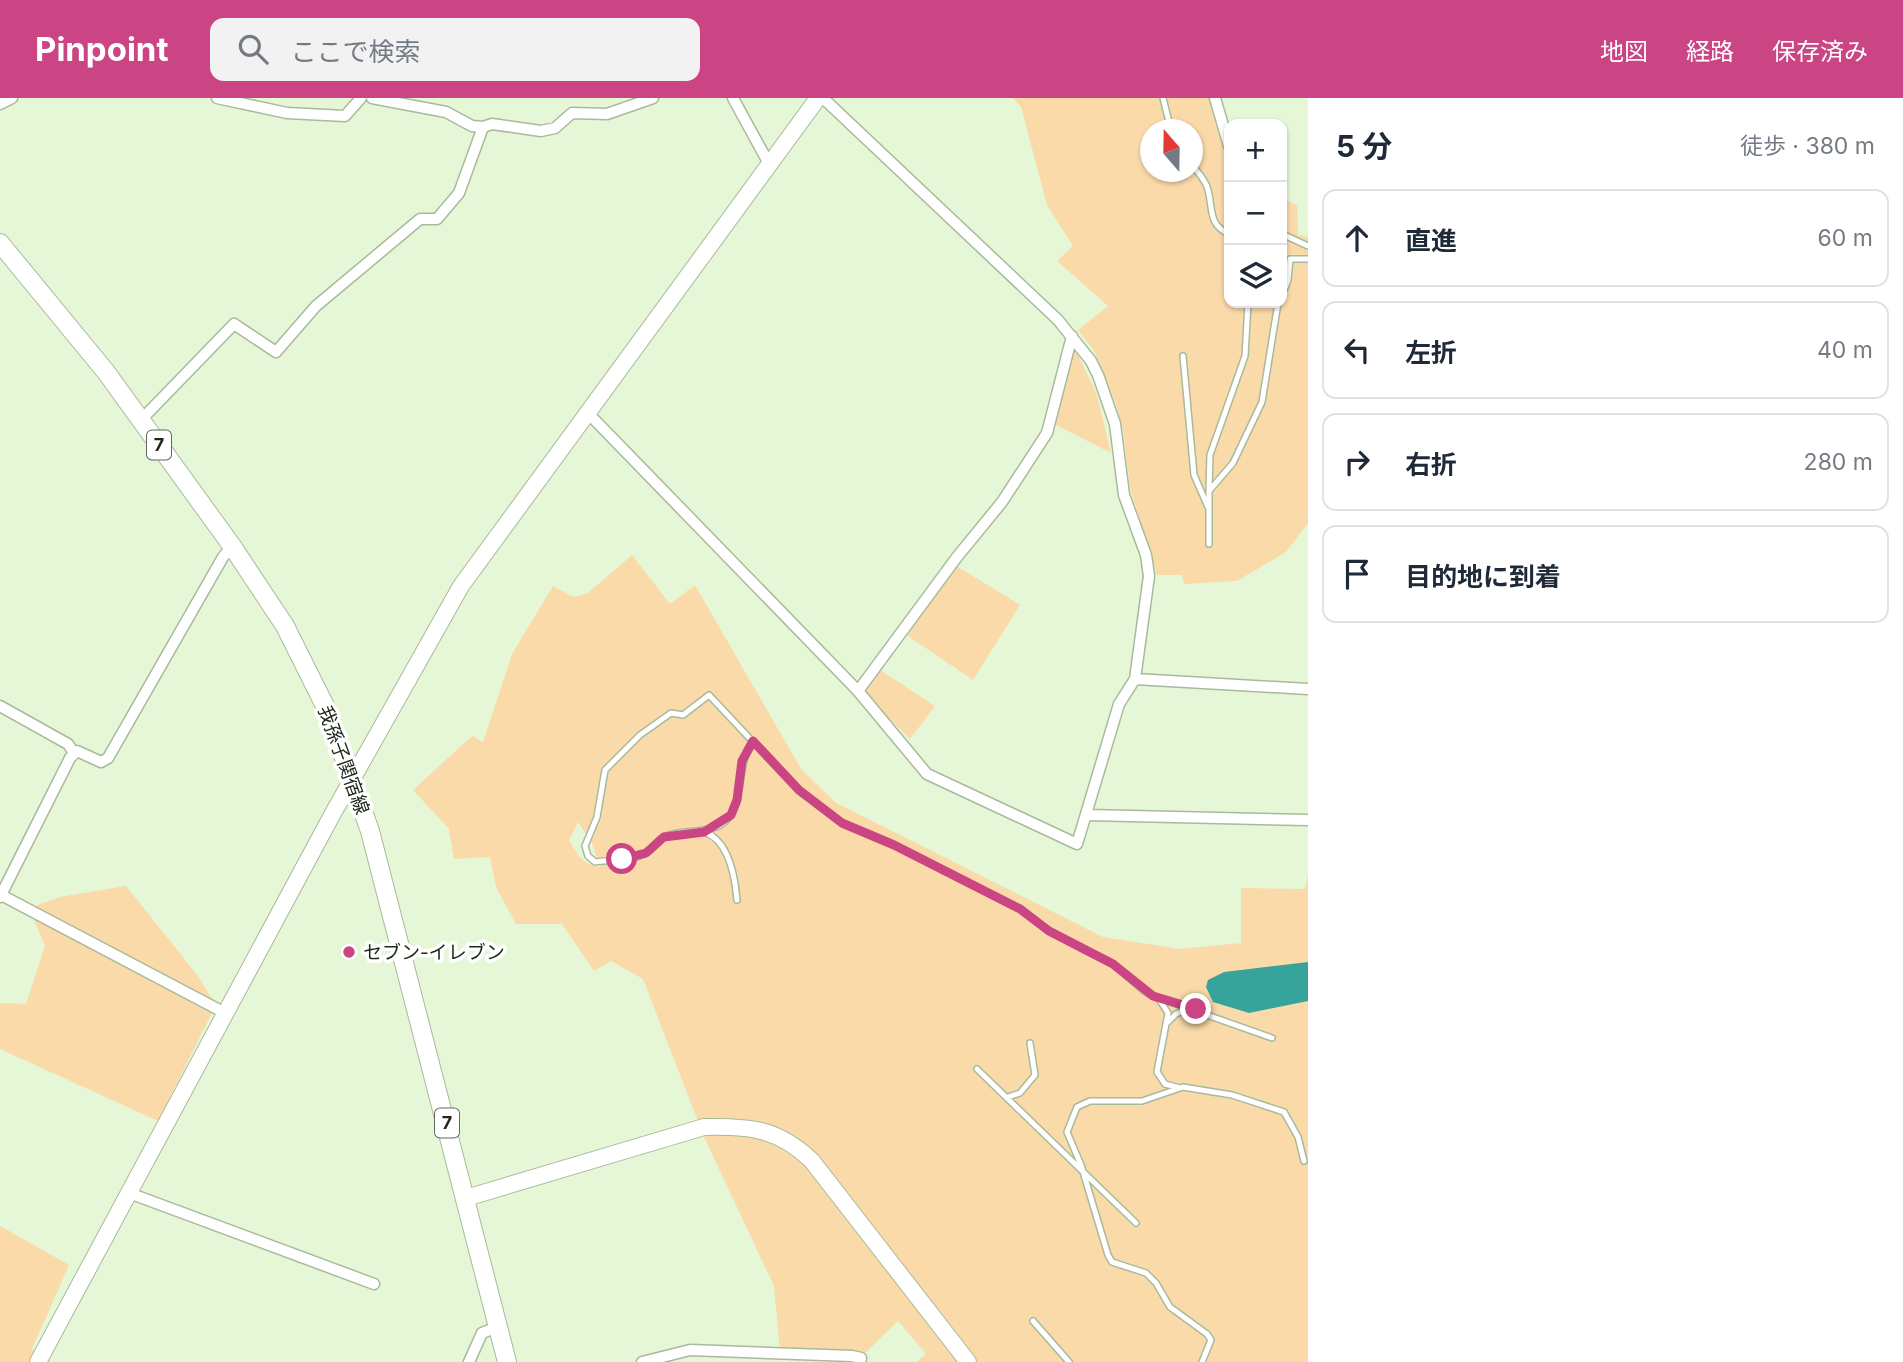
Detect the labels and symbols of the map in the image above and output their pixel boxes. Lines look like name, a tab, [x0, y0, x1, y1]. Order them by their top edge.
north arrow	[1140, 119, 1203, 182]
road number: 7	[147, 430, 171, 460]
street label: 我孫子関宿線	[313, 703, 374, 818]
route start	[606, 843, 637, 874]
place label: セブン-イレブン	[363, 941, 505, 964]
marker: セブン-イレブン	[341, 944, 357, 960]
route end	[1180, 993, 1211, 1024]
road number: 7	[435, 1108, 459, 1138]

